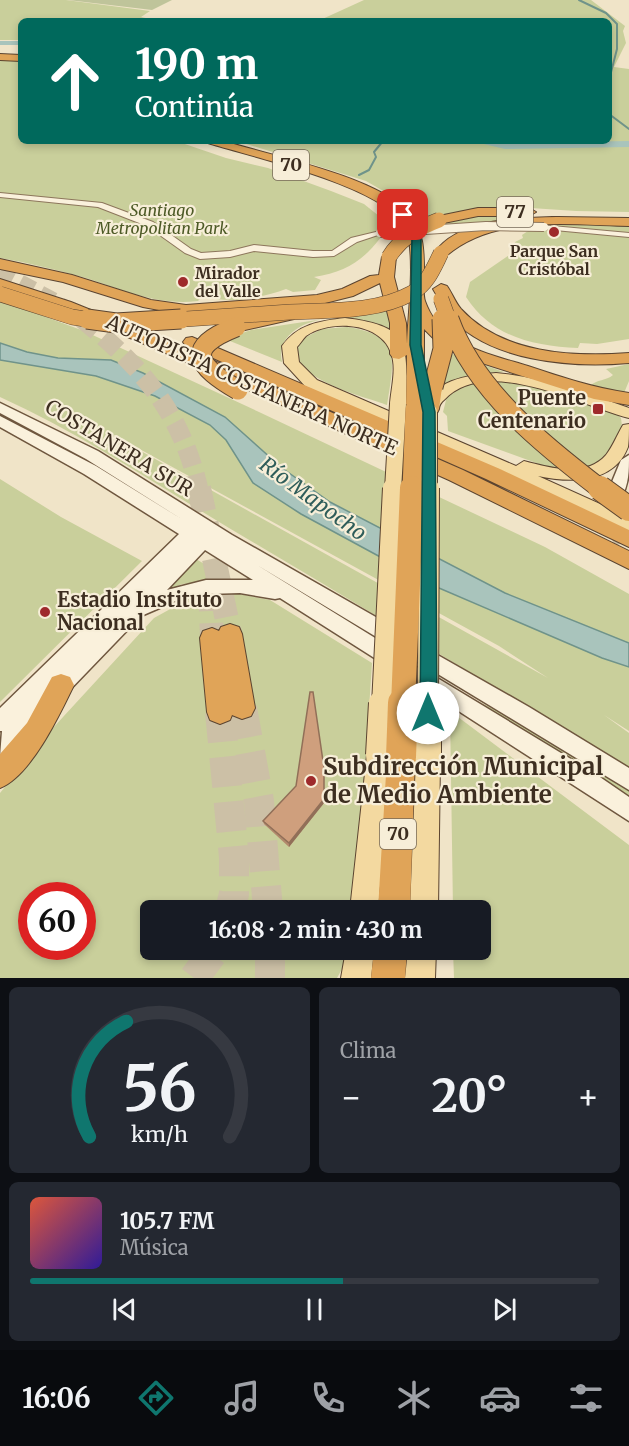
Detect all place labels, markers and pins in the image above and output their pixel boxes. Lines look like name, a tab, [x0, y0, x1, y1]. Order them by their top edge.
pin	[377, 189, 428, 240]
marker: Parque San Cristóbal	[547, 225, 561, 239]
place label: Parque San Cristóbal	[510, 241, 598, 279]
place label: Mirador del Valle	[195, 263, 261, 301]
marker: Mirador del Valle	[176, 275, 190, 289]
place label: Puente Centenario	[478, 385, 586, 433]
marker: Puente Centenario	[591, 402, 605, 416]
place label: Estadio Instituto Nacional	[57, 587, 222, 635]
marker: Estadio Instituto Nacional	[38, 605, 52, 619]
place label: Subdirección Municipal de Medio Ambiente	[323, 751, 604, 810]
marker: Subdirección Municipal de Medio Ambiente	[304, 774, 318, 788]

